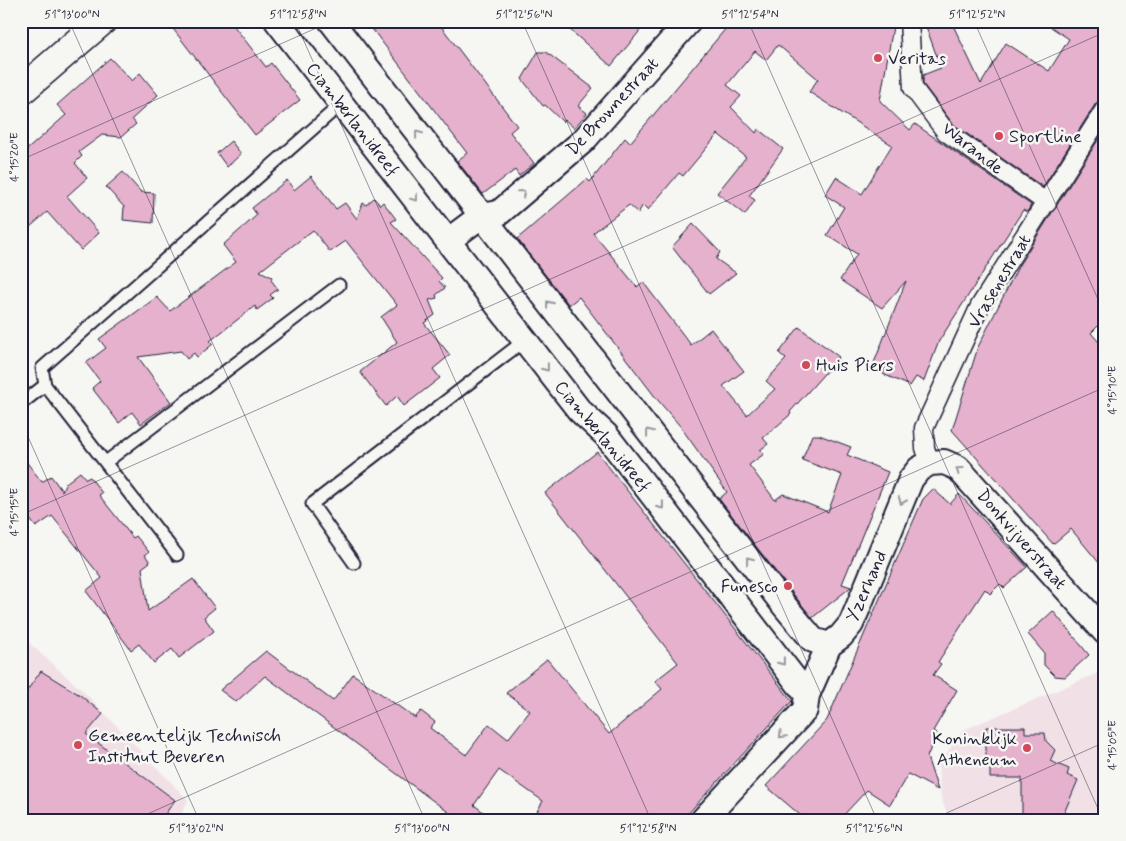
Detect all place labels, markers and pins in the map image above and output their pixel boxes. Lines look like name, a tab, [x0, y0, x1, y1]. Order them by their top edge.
place label: Veritas	[888, 47, 946, 71]
marker: Veritas	[872, 52, 884, 64]
place label: Sportline	[1009, 125, 1082, 149]
marker: Sportline	[993, 130, 1005, 142]
place label: Huis Piers	[816, 354, 894, 378]
marker: Huis Piers	[800, 359, 812, 371]
place label: Funesco	[721, 575, 778, 599]
marker: Funesco	[782, 580, 794, 592]
place label: Gemeentelijk Technisch Instituut Beveren	[88, 724, 281, 769]
place label: Koninklijk Atheneum	[932, 727, 1017, 772]
marker: Gemeentelijk Technisch Instituut Beveren	[72, 739, 84, 751]
marker: Koninklijk Atheneum	[1021, 742, 1033, 754]

